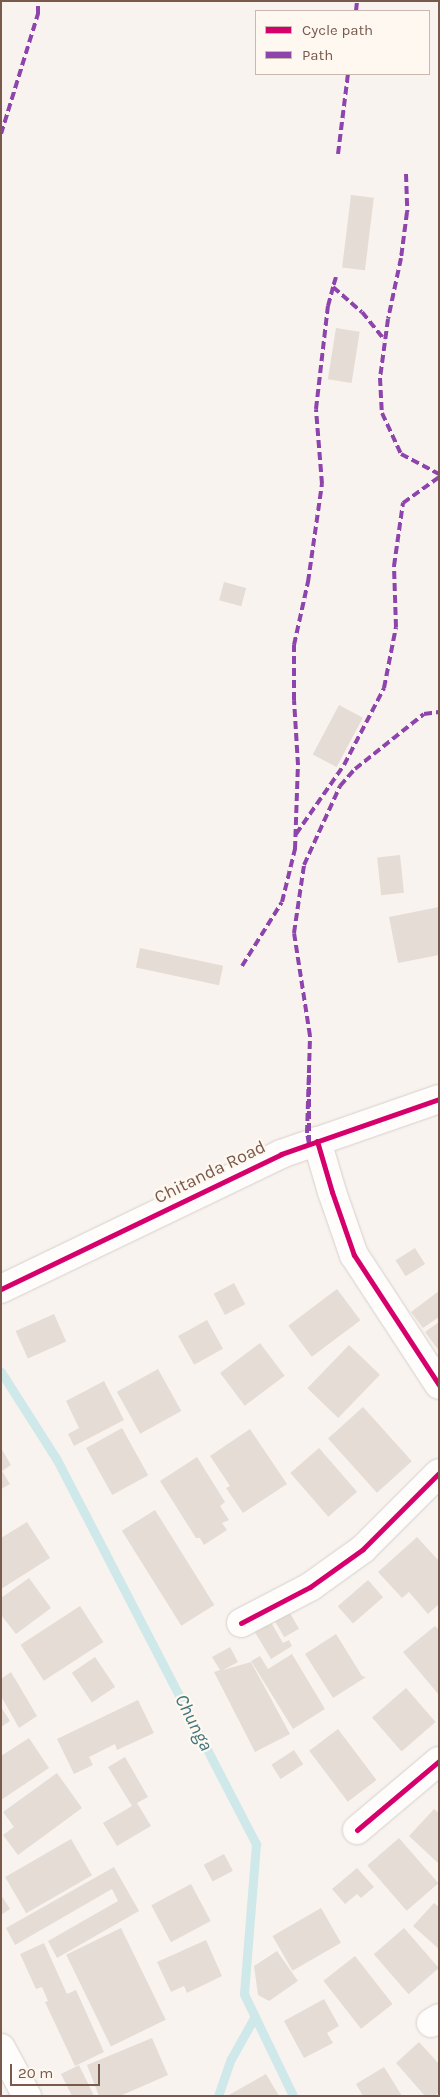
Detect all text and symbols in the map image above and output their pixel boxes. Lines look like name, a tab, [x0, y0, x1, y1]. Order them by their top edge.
legend	[255, 10, 430, 75]
text: Cycle path	[302, 21, 373, 39]
text: Path	[302, 46, 333, 64]
street label: Chitanda Road	[151, 1136, 269, 1208]
water label: Chunga	[169, 1691, 217, 1755]
scale bar	[12, 2054, 102, 2086]
text: 20 m	[18, 2064, 53, 2082]

